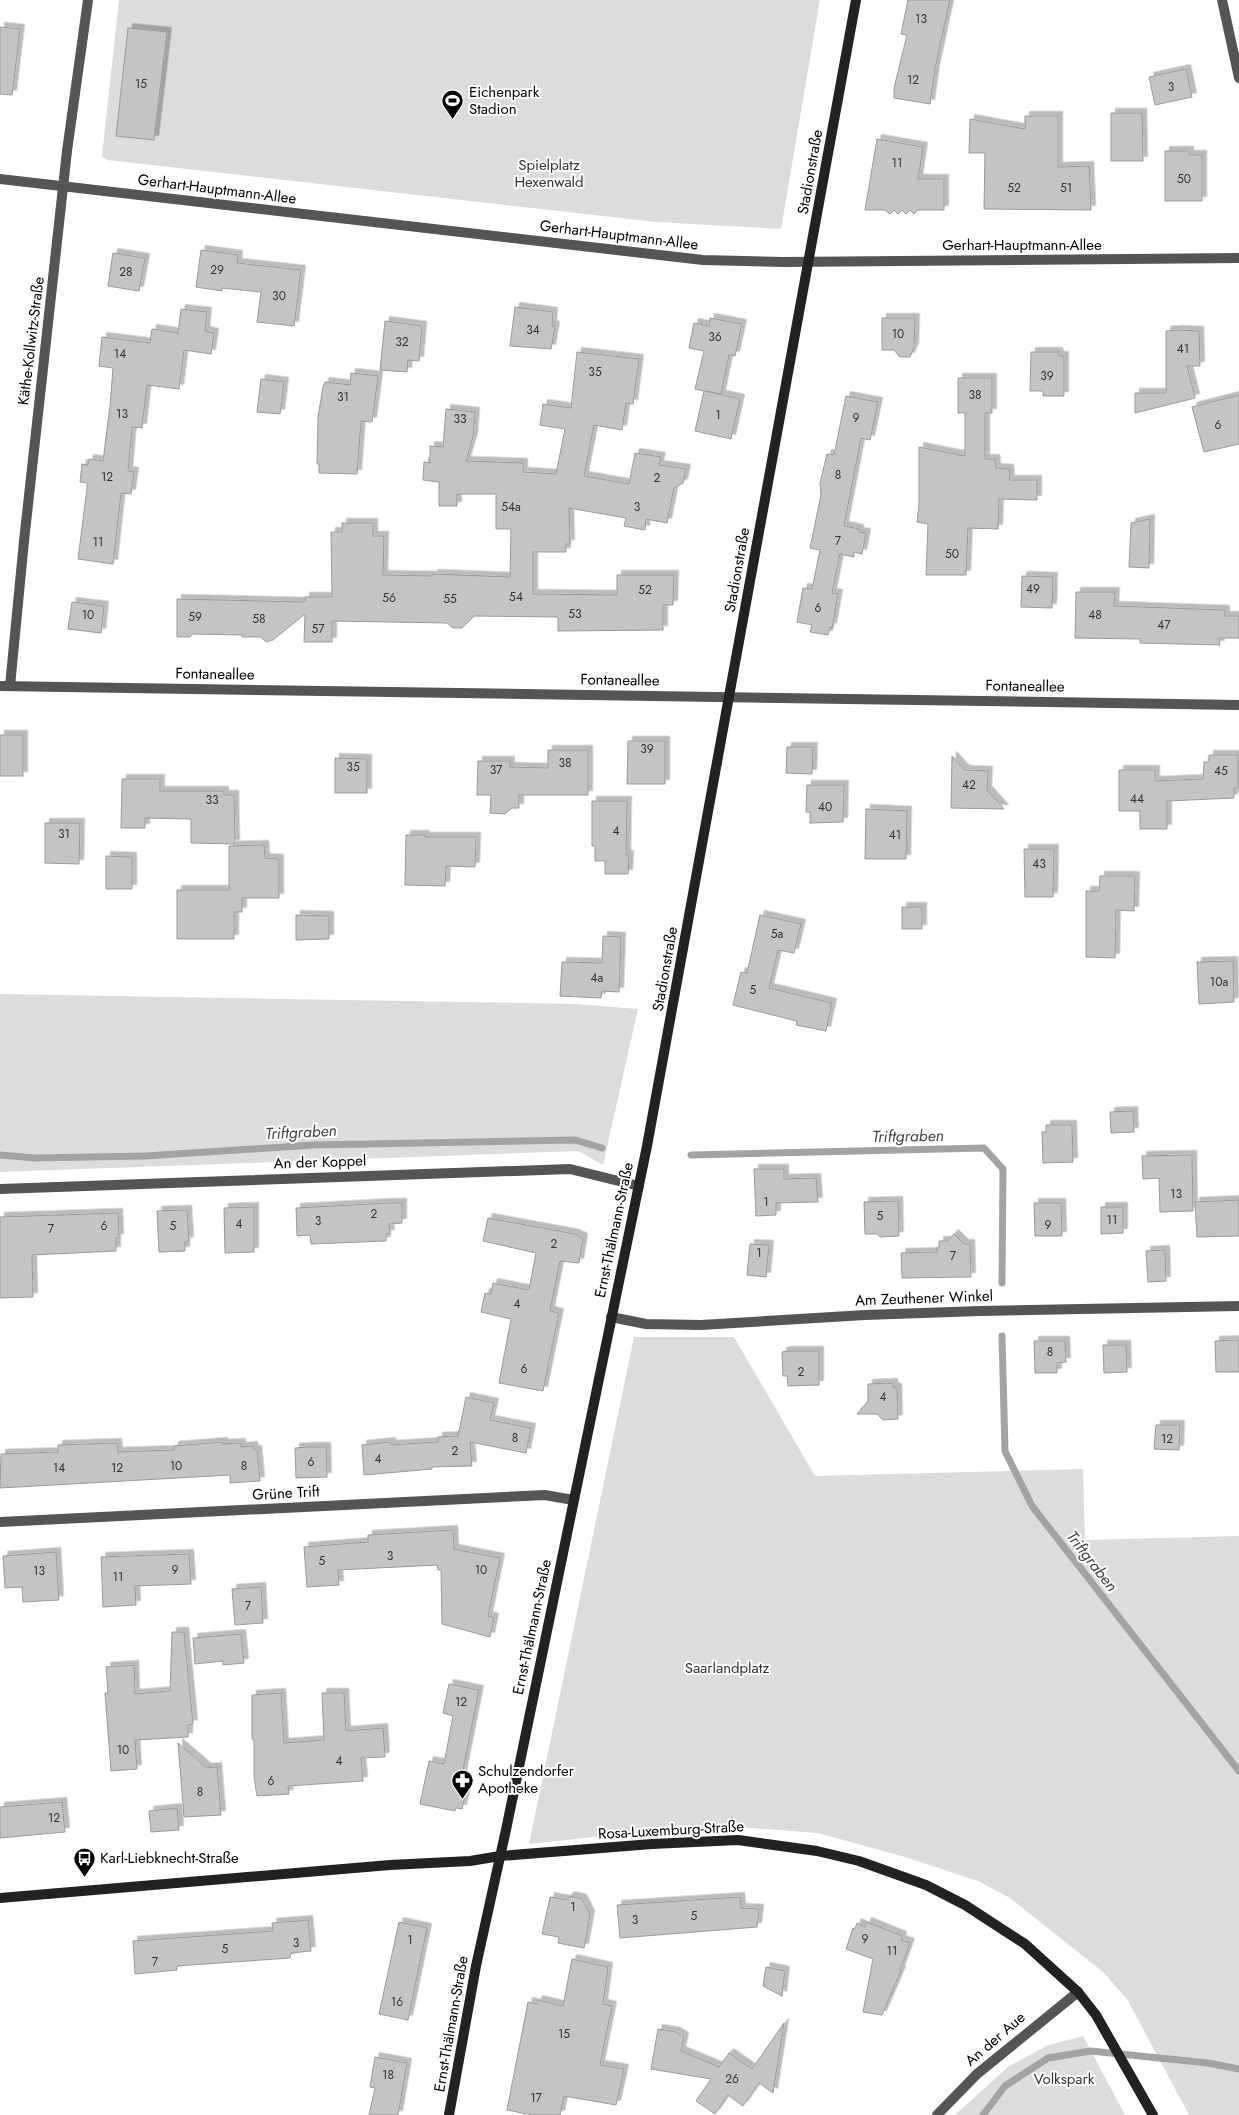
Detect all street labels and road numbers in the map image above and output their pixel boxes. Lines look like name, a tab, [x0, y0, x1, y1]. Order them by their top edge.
street label: Stadionstraße	[792, 128, 828, 216]
street label: Gerhart-Hauptmann-Allee	[136, 168, 298, 210]
street label: Gerhart-Hauptmann-Allee	[538, 214, 700, 256]
street label: Gerhart-Hauptmann-Allee	[942, 234, 1102, 256]
street label: Käthe-Kollwitz-Straße	[12, 275, 50, 407]
street label: Stadionstraße	[719, 526, 755, 614]
street label: Fontaneallee	[175, 662, 255, 686]
street label: Fontaneallee	[580, 668, 660, 692]
street label: Fontaneallee	[985, 674, 1065, 698]
street label: Stadionstraße	[647, 925, 683, 1013]
street label: An der Koppel	[273, 1149, 367, 1175]
street label: Ernst-Thälmann-Straße	[589, 1160, 639, 1300]
street label: Am Zeuthener Winkel	[855, 1285, 993, 1311]
street label: Grüne Trift	[252, 1480, 321, 1506]
street label: Ernst-Thälmann-Straße	[507, 1557, 557, 1697]
street label: Rosa-Luxemburg-Straße	[597, 1815, 745, 1845]
street label: Ernst-Thälmann-Straße	[428, 1954, 474, 2094]
street label: An der Aue	[960, 2006, 1030, 2071]

